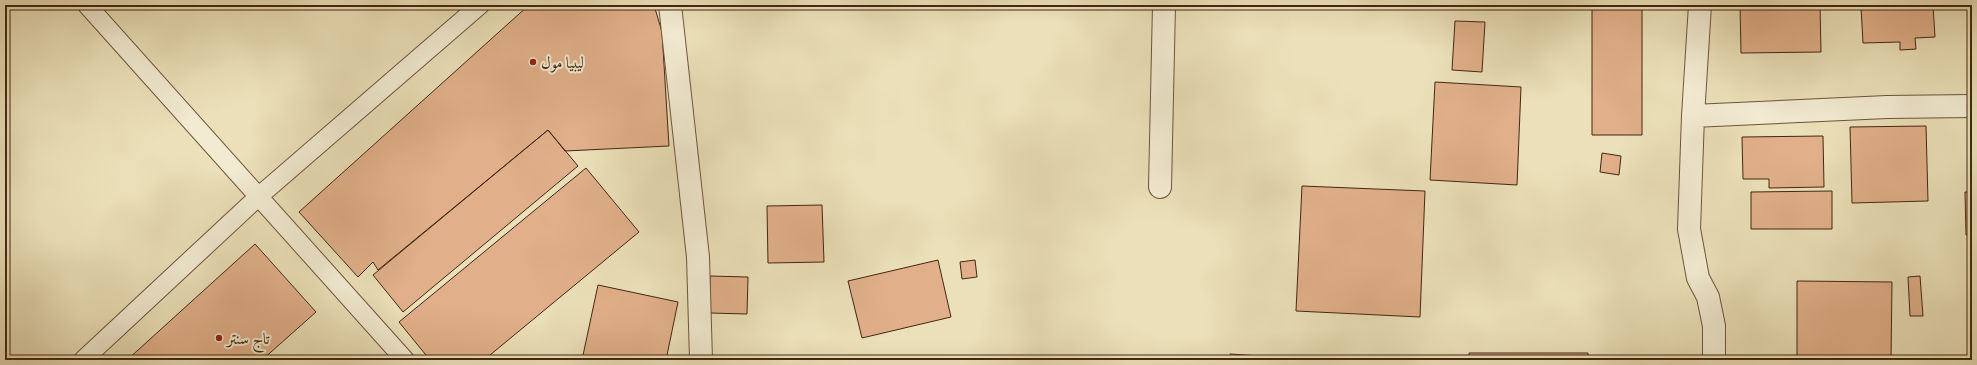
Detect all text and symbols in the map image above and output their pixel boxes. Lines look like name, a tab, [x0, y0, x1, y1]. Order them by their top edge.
place label: ليبيا مول	[541, 53, 584, 76]
marker: ليبيا مول	[528, 57, 538, 67]
place label: تاج سنتر	[225, 329, 270, 353]
marker: تاج سنتر	[214, 333, 224, 343]

